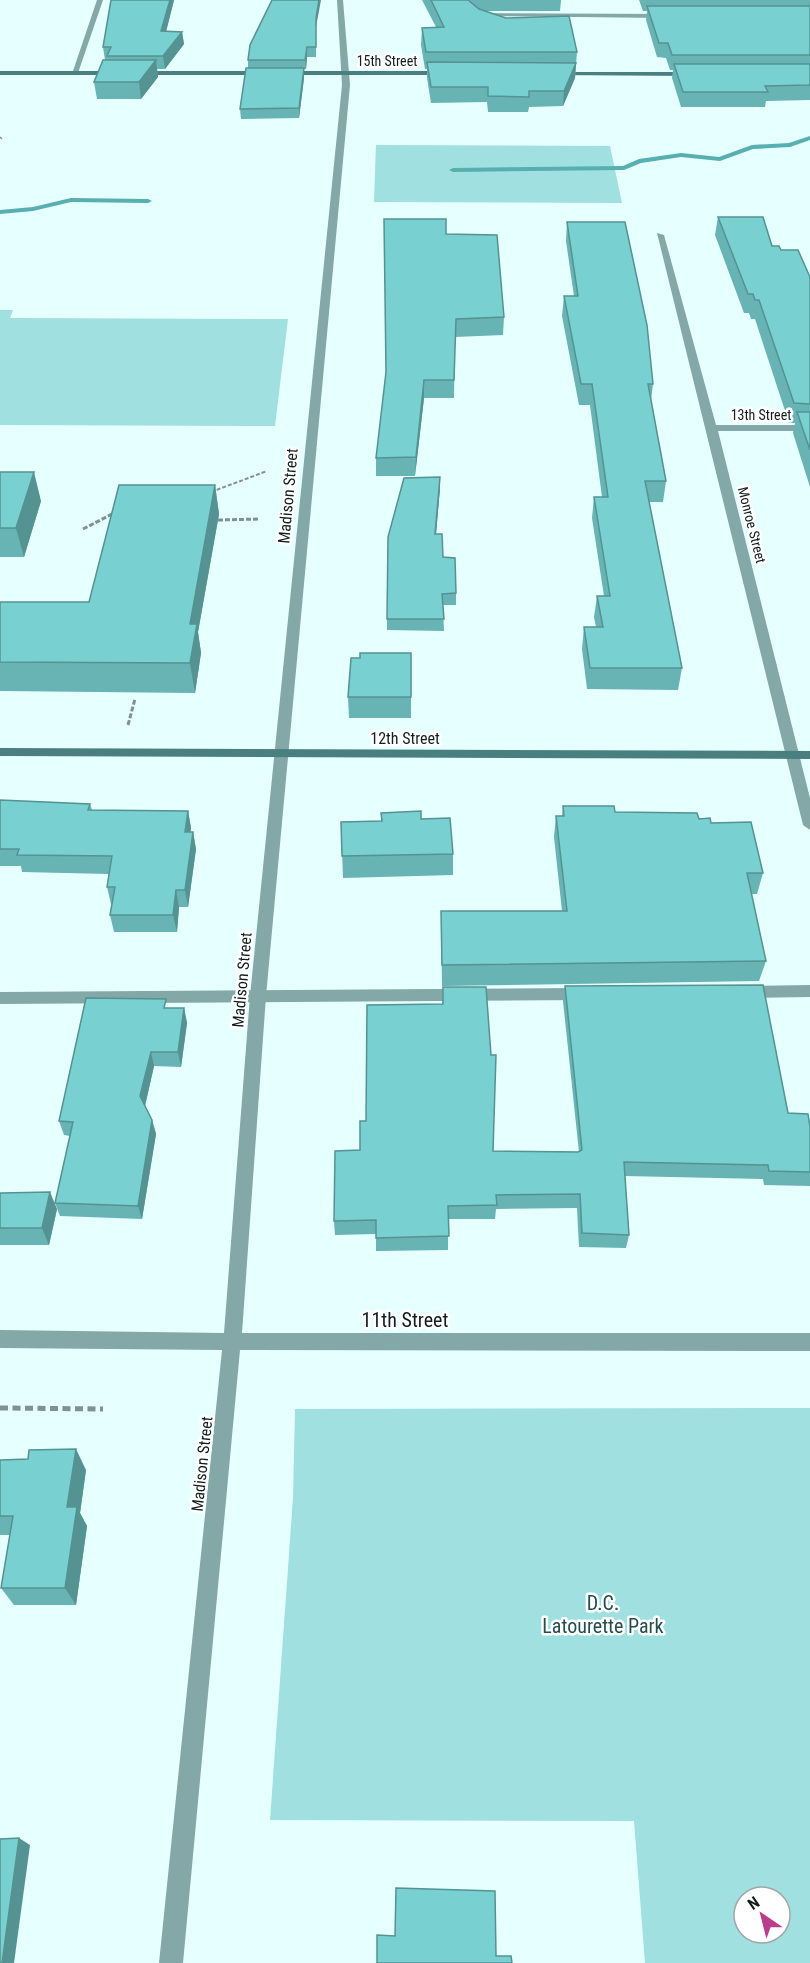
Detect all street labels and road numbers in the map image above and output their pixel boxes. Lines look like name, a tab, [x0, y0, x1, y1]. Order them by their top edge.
street label: 15th Street	[357, 53, 417, 69]
street label: 13th Street	[731, 407, 791, 423]
street label: Madison Street	[274, 447, 302, 544]
street label: Monroe Street	[735, 485, 769, 565]
street label: 12th Street	[370, 729, 440, 748]
street label: Madison Street	[228, 931, 256, 1028]
street label: 11th Street	[362, 1308, 448, 1332]
street label: Madison Street	[188, 1415, 216, 1513]

